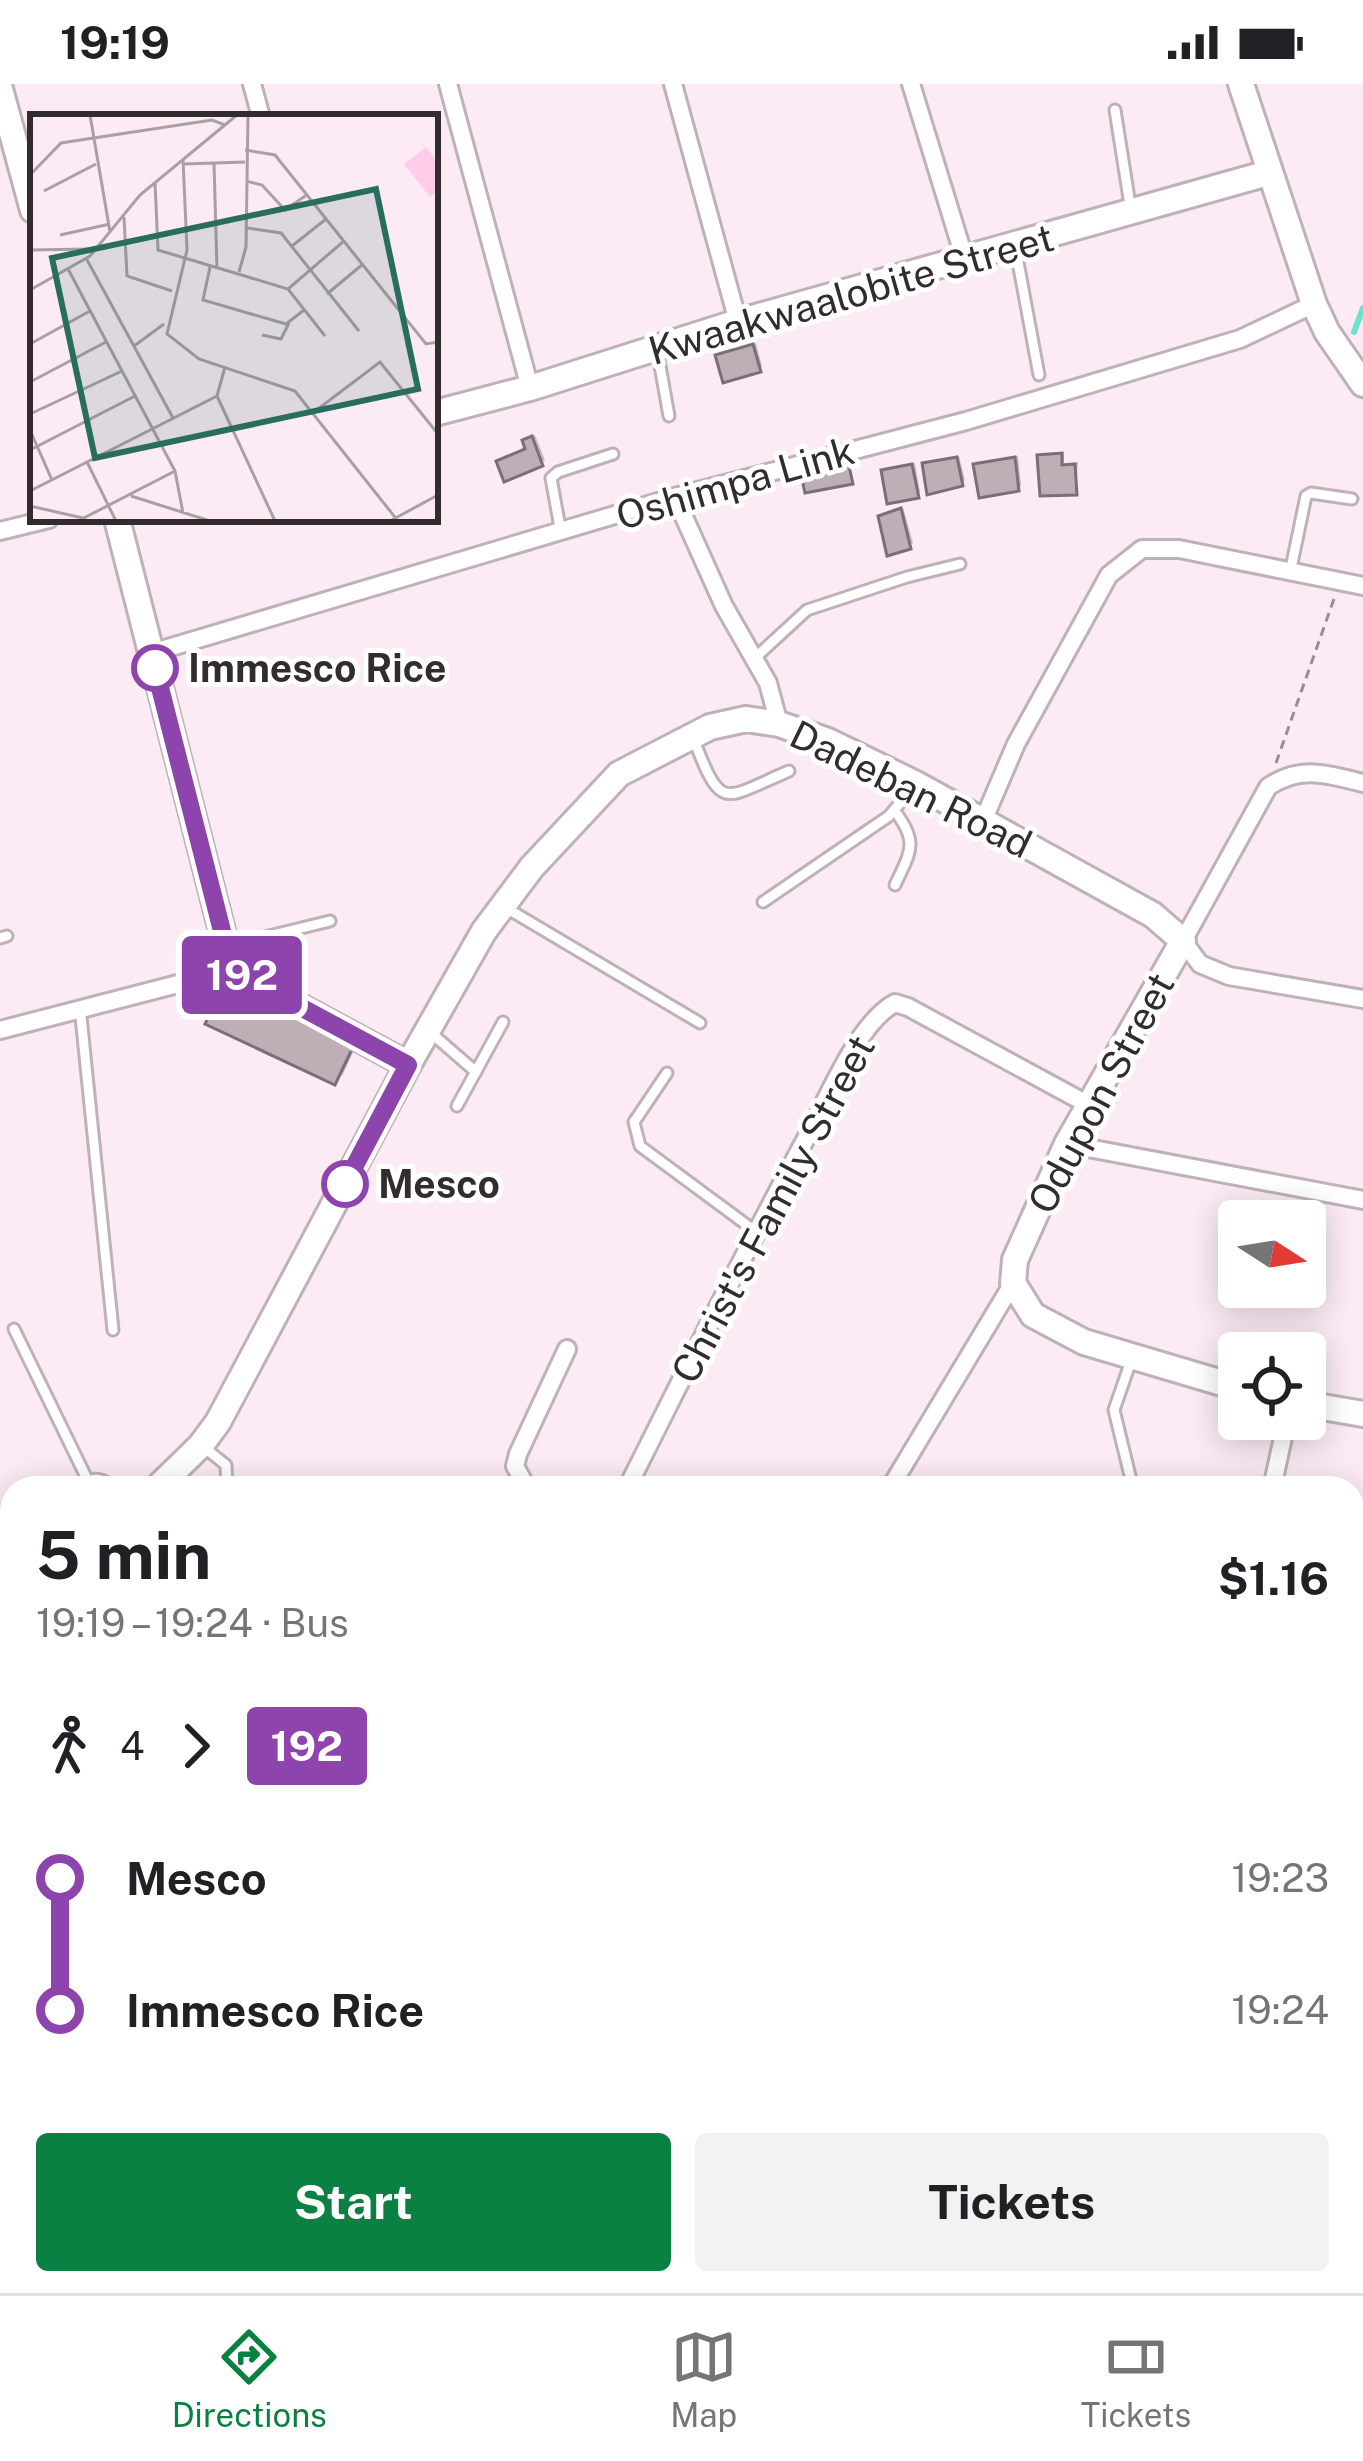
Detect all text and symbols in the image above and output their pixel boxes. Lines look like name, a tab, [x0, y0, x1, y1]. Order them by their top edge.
text: 19:19	[60, 16, 170, 69]
inset map	[30, 114, 438, 522]
street label: Kwaakwaalobite Street	[643, 214, 1059, 374]
street label: Oshimpa Link	[611, 427, 859, 539]
place label: Immesco Rice	[188, 645, 446, 691]
marker: Immesco Rice	[133, 646, 177, 690]
street label: Dadeban Road	[783, 711, 1039, 867]
line badge: 192	[173, 936, 311, 1014]
text: 192	[206, 950, 278, 999]
street label: Odupon Street	[1018, 965, 1184, 1221]
street label: Christ's Family Street	[662, 1027, 884, 1391]
place label: Mesco	[378, 1161, 500, 1207]
marker: Mesco	[323, 1162, 367, 1206]
north arrow	[1218, 1200, 1326, 1308]
map controls	[1218, 1200, 1326, 1440]
button: locate	[1218, 1332, 1326, 1440]
text: 5 min	[36, 1516, 212, 1594]
text: $1.16	[1218, 1552, 1329, 1605]
text: 19:19 – 19:24 · Bus	[36, 1600, 349, 1646]
icon: walk	[36, 1713, 102, 1779]
icon: forward	[163, 1713, 229, 1779]
text: 192	[271, 1721, 343, 1770]
text: 4	[120, 1723, 145, 1769]
text: Mesco	[126, 1852, 267, 1905]
text: 19:23	[1231, 1855, 1329, 1901]
text: Immesco Rice	[126, 1984, 424, 2037]
text: 19:24	[1231, 1987, 1329, 2033]
button: Start	[36, 2133, 671, 2271]
button: Tickets	[695, 2133, 1329, 2271]
tab: Directions	[172, 2324, 327, 2434]
tab: Map	[670, 2324, 737, 2434]
tab: Tickets	[1081, 2324, 1191, 2434]

